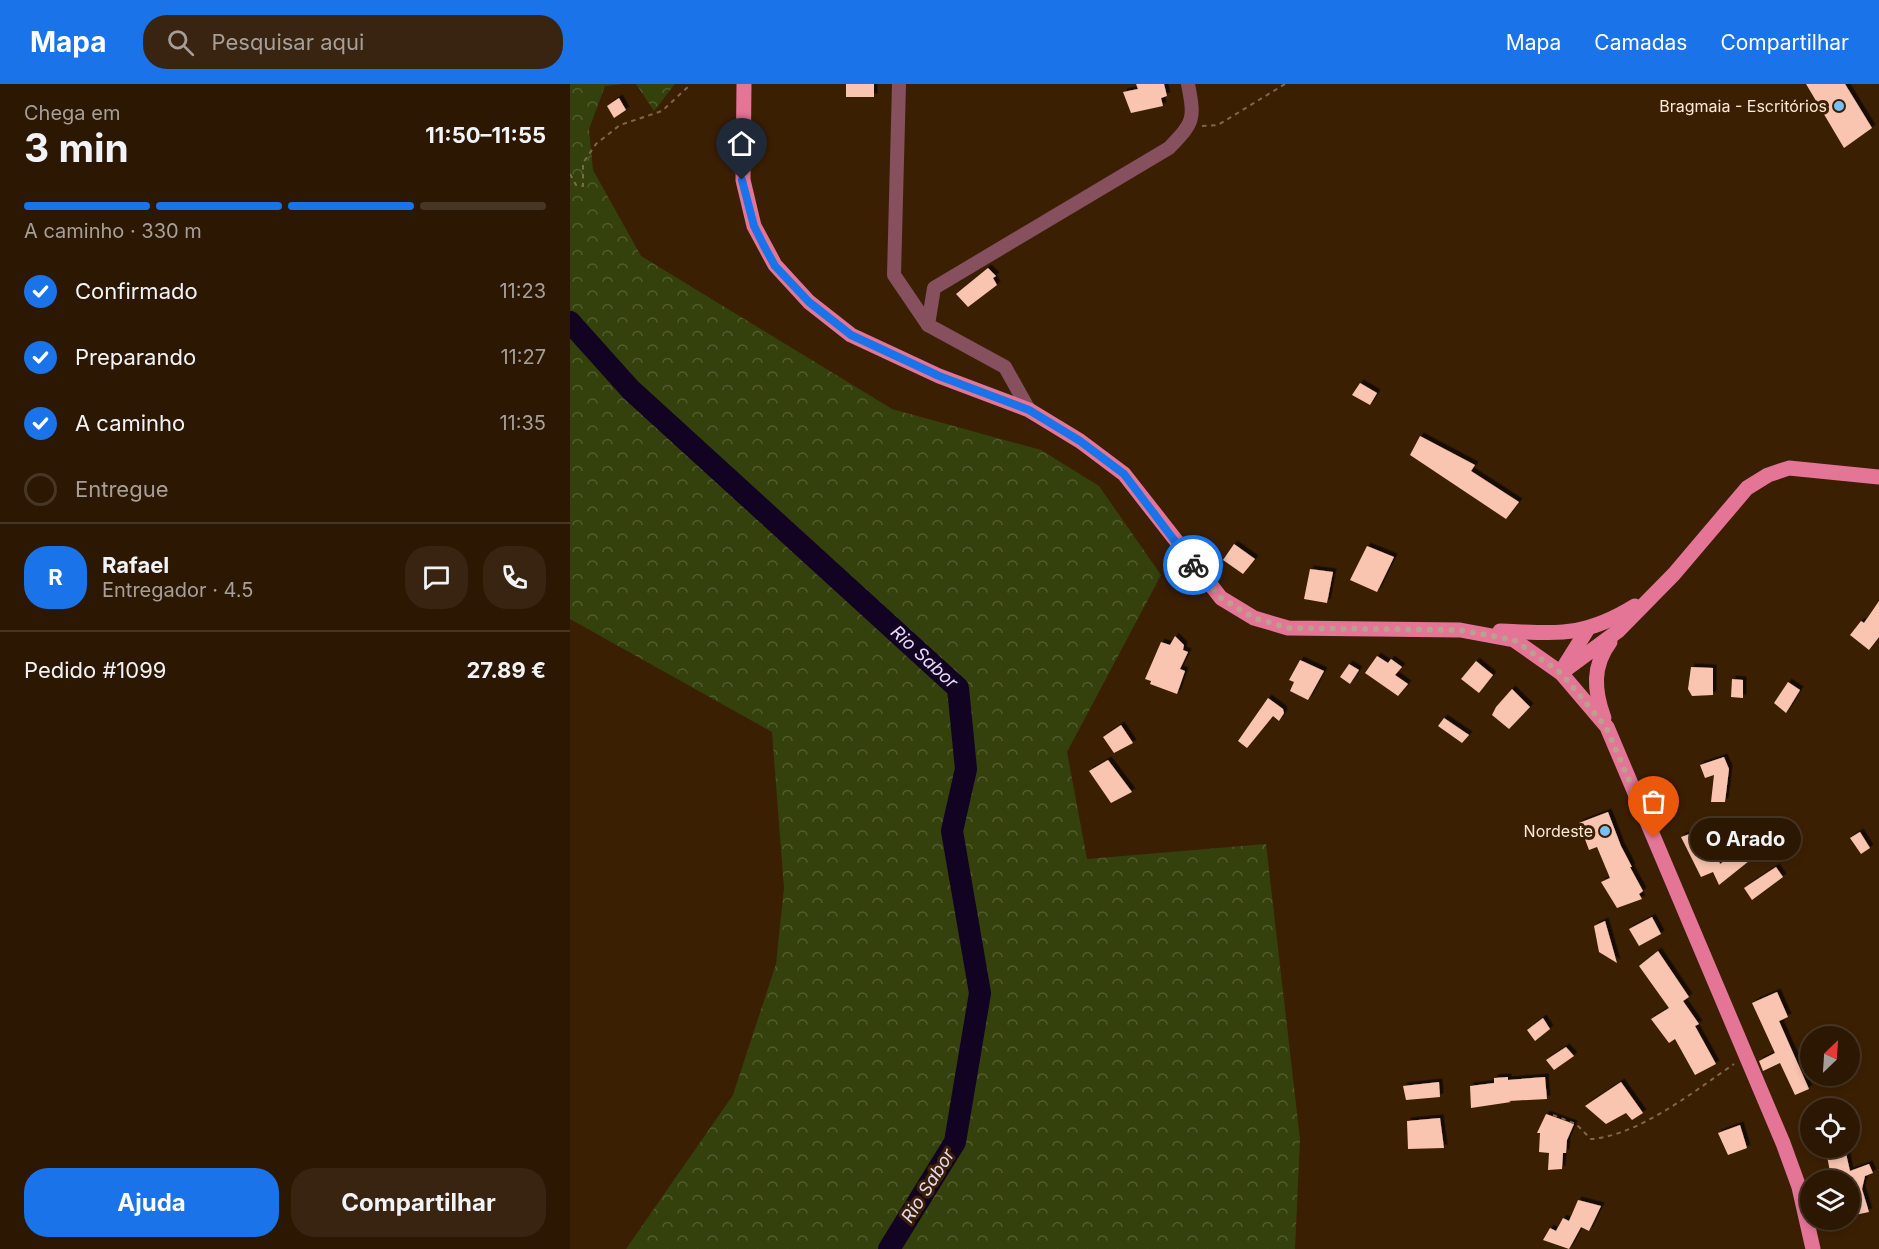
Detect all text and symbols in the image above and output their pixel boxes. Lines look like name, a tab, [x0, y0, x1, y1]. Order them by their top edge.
search box	[143, 15, 563, 69]
text: Mapa	[30, 25, 107, 59]
icon: search	[164, 26, 197, 59]
text: Pesquisar aqui	[212, 29, 364, 55]
text: Mapa	[1506, 30, 1561, 55]
text: Camadas	[1594, 30, 1687, 55]
text: Compartilhar	[1720, 30, 1849, 55]
place label: Bragmaia - Escritórios	[1659, 96, 1827, 116]
marker: Bragmaia - Escritórios	[1832, 99, 1846, 113]
text: Chega em	[24, 101, 120, 125]
pin	[716, 118, 767, 180]
text: 11:50–11:55	[425, 122, 546, 148]
text: 3 min	[24, 124, 129, 171]
icon: home	[725, 127, 758, 160]
text: A caminho · 330 m	[24, 219, 202, 243]
icon: check	[24, 275, 57, 308]
text: Confirmado	[75, 278, 198, 304]
text: 11:23	[499, 279, 546, 303]
icon: check	[24, 341, 57, 374]
text: Preparando	[75, 344, 196, 370]
text: 11:27	[500, 345, 546, 369]
icon: check	[24, 407, 57, 440]
text: A caminho	[75, 410, 185, 436]
text: 11:35	[499, 411, 546, 435]
text: Entregue	[75, 476, 169, 502]
courier	[1163, 535, 1223, 595]
button: chat	[405, 546, 468, 609]
button: phone	[483, 546, 546, 609]
icon: bike	[1177, 549, 1210, 582]
text: Rafael	[102, 552, 169, 578]
text: R	[48, 564, 63, 590]
text: Entregador · 4.5	[102, 578, 253, 602]
water label: Rio Sabor	[887, 621, 963, 693]
text: Pedido #1099	[24, 657, 166, 683]
text: 27.89 €	[466, 657, 546, 683]
pin	[1628, 776, 1679, 838]
icon: bag	[1637, 785, 1670, 818]
callout: O Arado	[1690, 817, 1801, 859]
place label: Nordeste	[1524, 821, 1593, 841]
marker: Nordeste	[1598, 824, 1612, 838]
text: O Arado	[1706, 827, 1785, 851]
north arrow	[1800, 1026, 1860, 1086]
map controls	[1800, 1026, 1860, 1230]
button: locate	[1800, 1098, 1860, 1158]
water label: Rio Sabor	[897, 1144, 959, 1226]
button: Ajuda	[24, 1168, 279, 1237]
button: Compartilhar	[291, 1168, 546, 1237]
button: layers	[1800, 1170, 1860, 1230]

